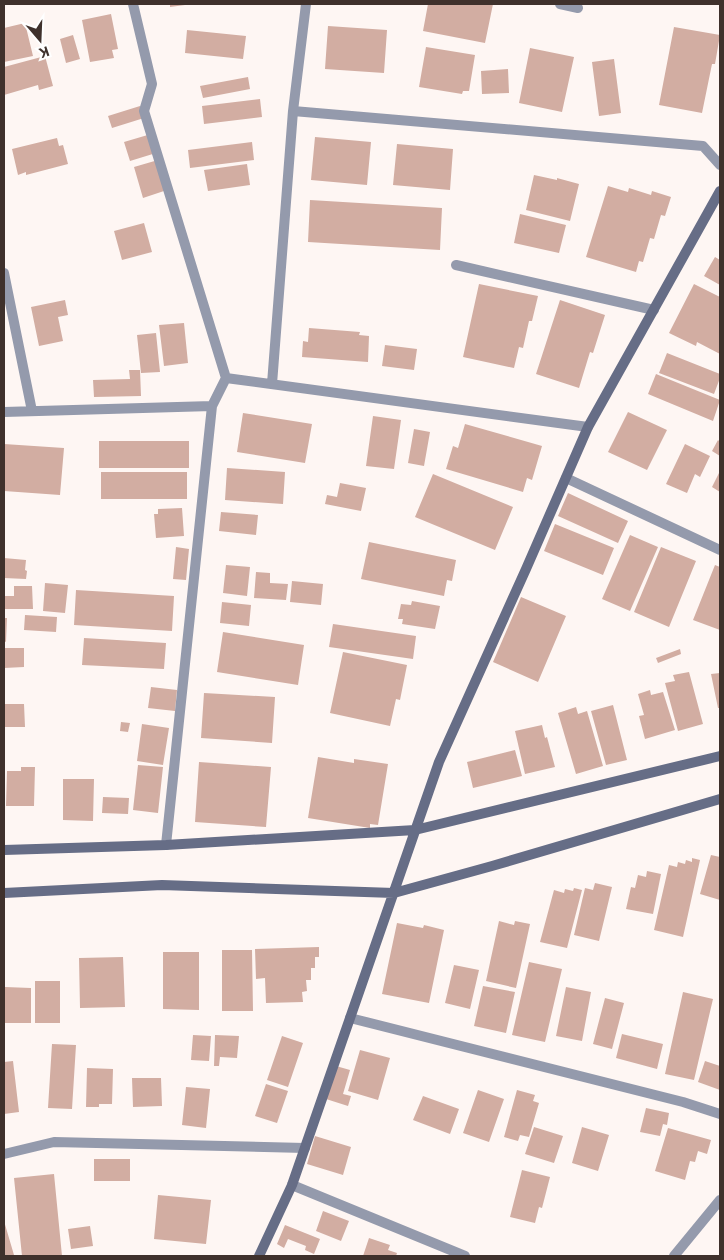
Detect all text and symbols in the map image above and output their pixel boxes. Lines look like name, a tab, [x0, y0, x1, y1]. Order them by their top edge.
north arrow	[15, 15, 65, 65]
text: K	[36, 42, 52, 62]

